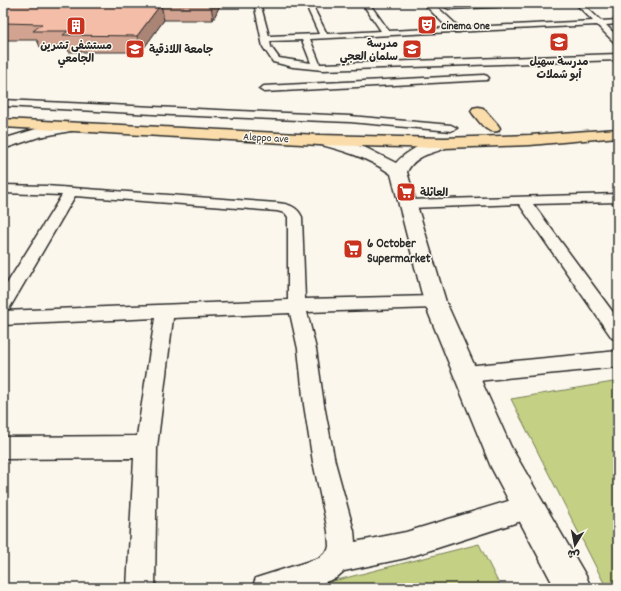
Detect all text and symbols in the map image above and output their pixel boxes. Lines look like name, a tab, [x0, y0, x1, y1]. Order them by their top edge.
theatre icon: Cinema One	[416, 14, 438, 36]
building icon: مستشفى تشرين الجامعي	[65, 15, 87, 37]
place label: Cinema One	[441, 19, 490, 35]
school or university icon: مدرسة سهيل أبو شملات	[548, 31, 570, 53]
place label: مدرسة سلمان العجي	[340, 37, 398, 66]
school or university icon: جامعة اللاذقية	[124, 38, 146, 60]
school or university icon: مدرسة سلمان العجي	[401, 38, 423, 60]
place label: مستشفى تشرين الجامعي	[40, 39, 112, 68]
place label: جامعة اللاذقية	[149, 43, 213, 59]
place label: مدرسة سهيل أبو شملات	[530, 55, 589, 84]
street label: Aleppo ave	[243, 130, 289, 148]
supermarket icon: العائلة	[395, 181, 417, 203]
place label: العائلة	[420, 186, 448, 202]
place label: 6 October Supermarket	[367, 235, 431, 269]
supermarket icon: 6 October Supermarket	[342, 238, 364, 260]
north arrow	[555, 525, 595, 565]
text: ش	[566, 544, 581, 562]

